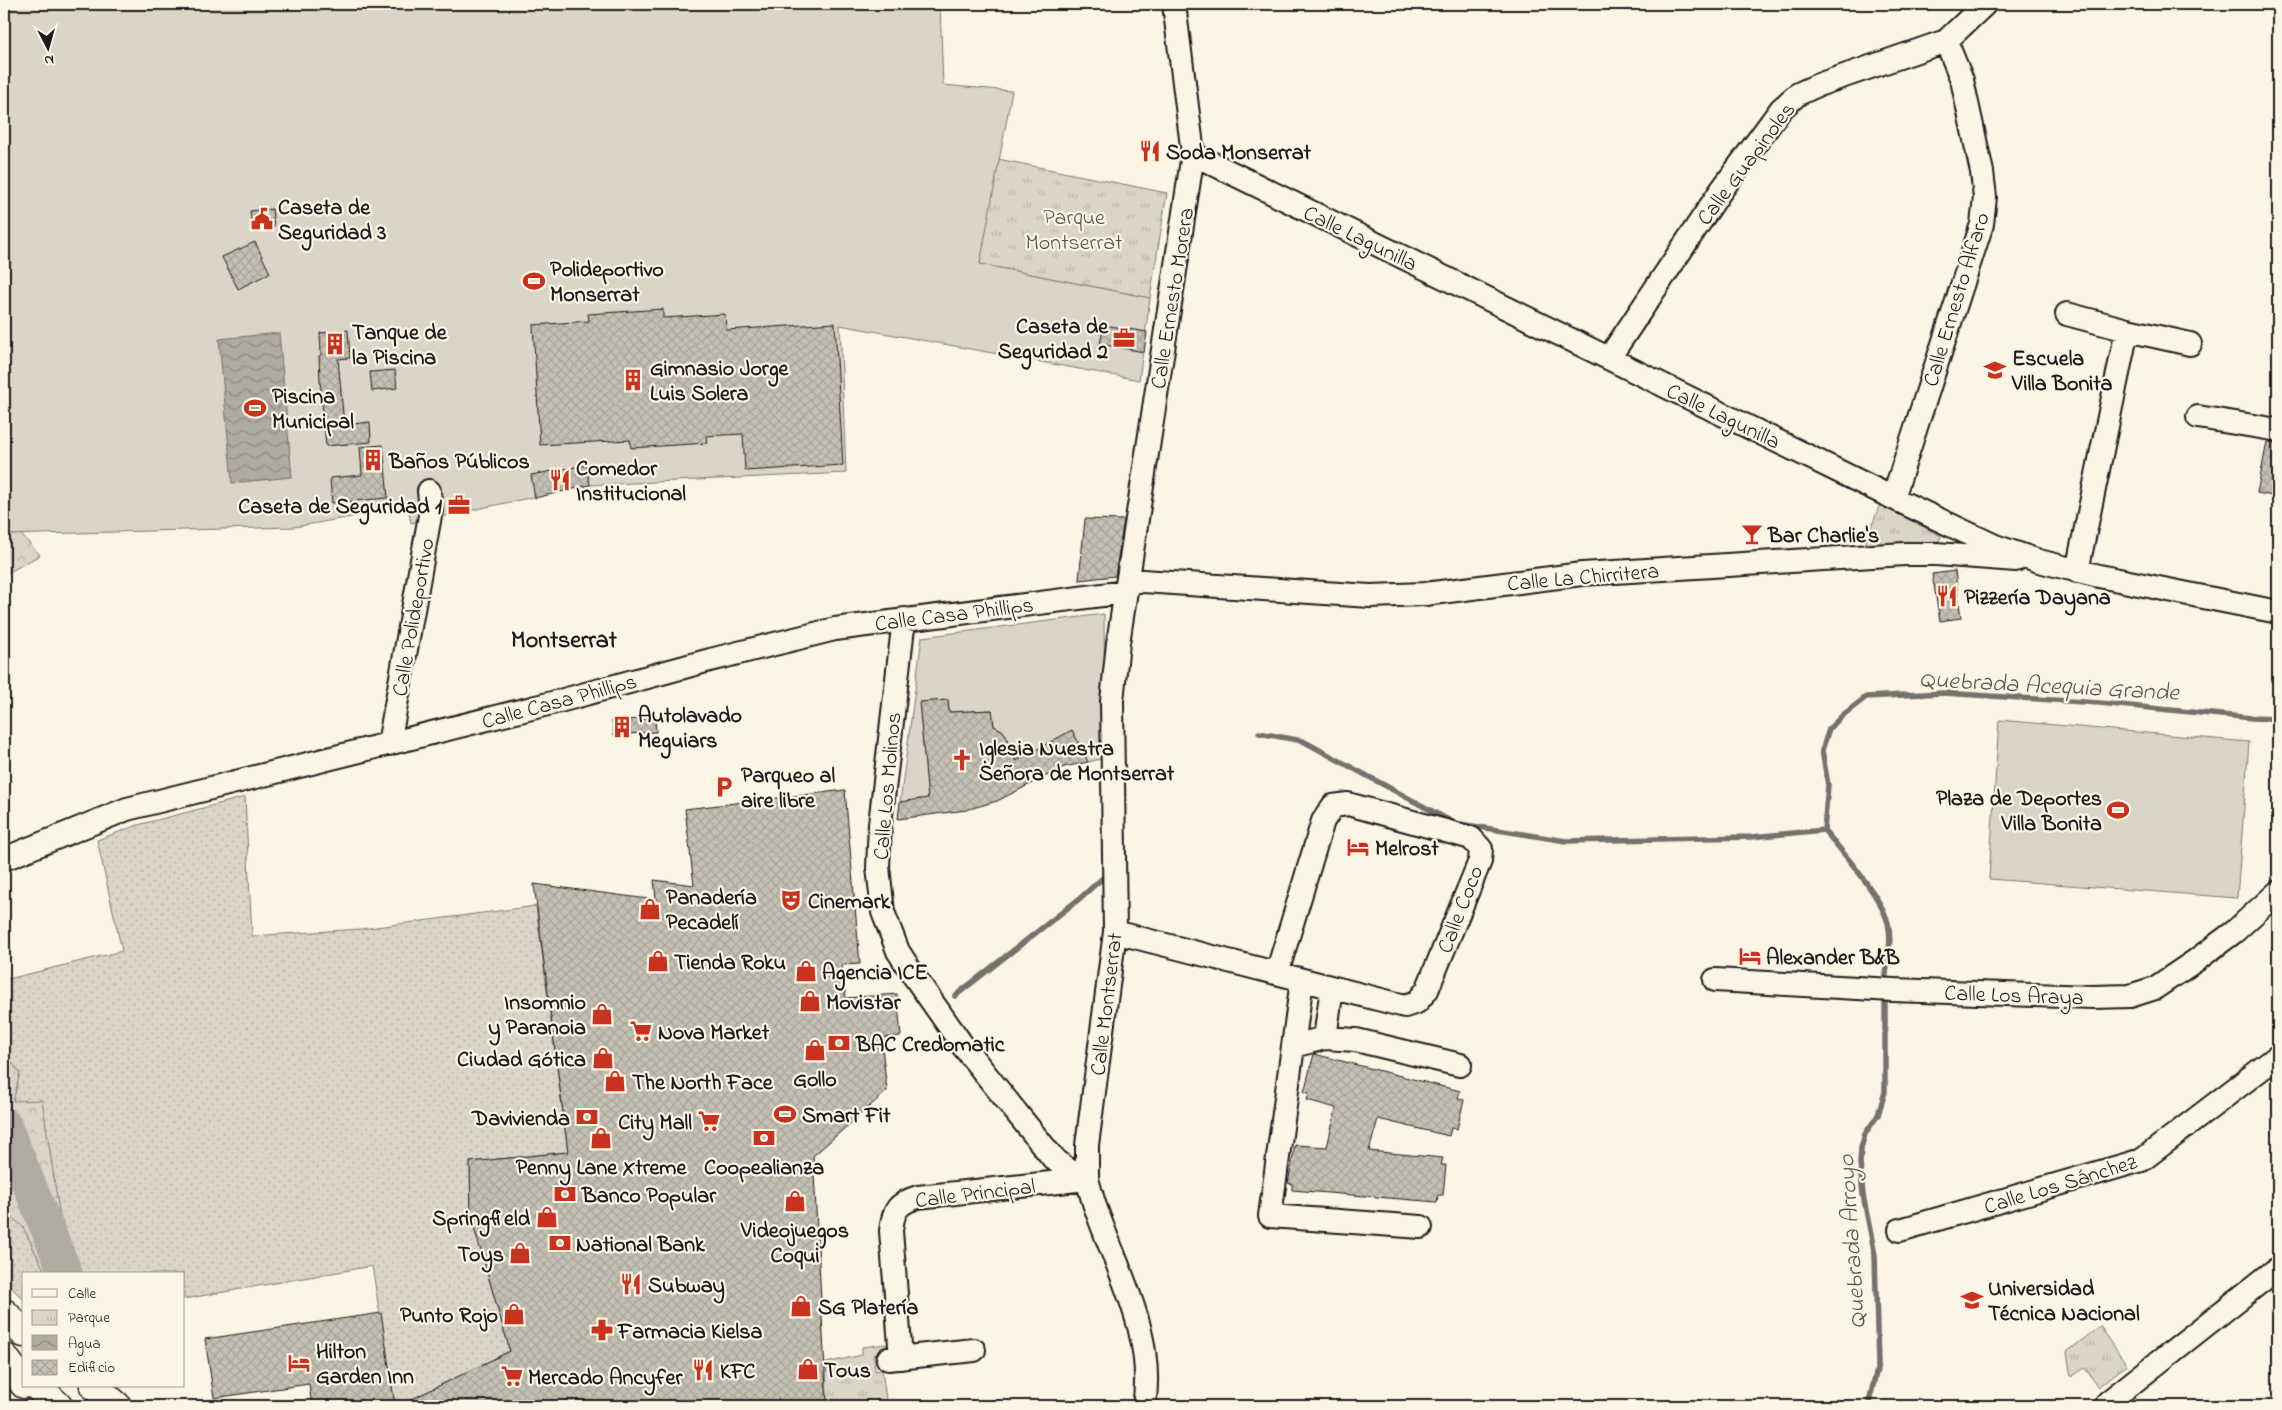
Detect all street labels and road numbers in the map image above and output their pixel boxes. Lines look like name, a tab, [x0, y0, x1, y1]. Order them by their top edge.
street label: Calle Guapinoles	[1690, 96, 1804, 233]
street label: Calle Lagunilla	[1297, 198, 1422, 282]
street label: Calle Ernesto Morera	[1144, 205, 1204, 391]
street label: Calle Ernesto Alfaro	[1916, 209, 2000, 391]
street label: Calle Lagunilla	[1660, 376, 1785, 460]
street label: Calle Polideportivo	[385, 536, 445, 699]
street label: Calle La Chirritera	[1506, 556, 1660, 602]
street label: Calle Casa Phillips	[873, 590, 1036, 642]
street label: Calle Casa Phillips	[479, 667, 641, 739]
street label: Calle Los Molinos	[867, 711, 911, 862]
street label: Calle Coco	[1430, 862, 1493, 958]
street label: Calle Montserrat	[1083, 931, 1133, 1078]
street label: Calle Los Araya	[1944, 979, 2084, 1016]
street label: Calle Los Sánchez	[1980, 1147, 2142, 1224]
street label: Calle Principal	[913, 1172, 1037, 1218]

